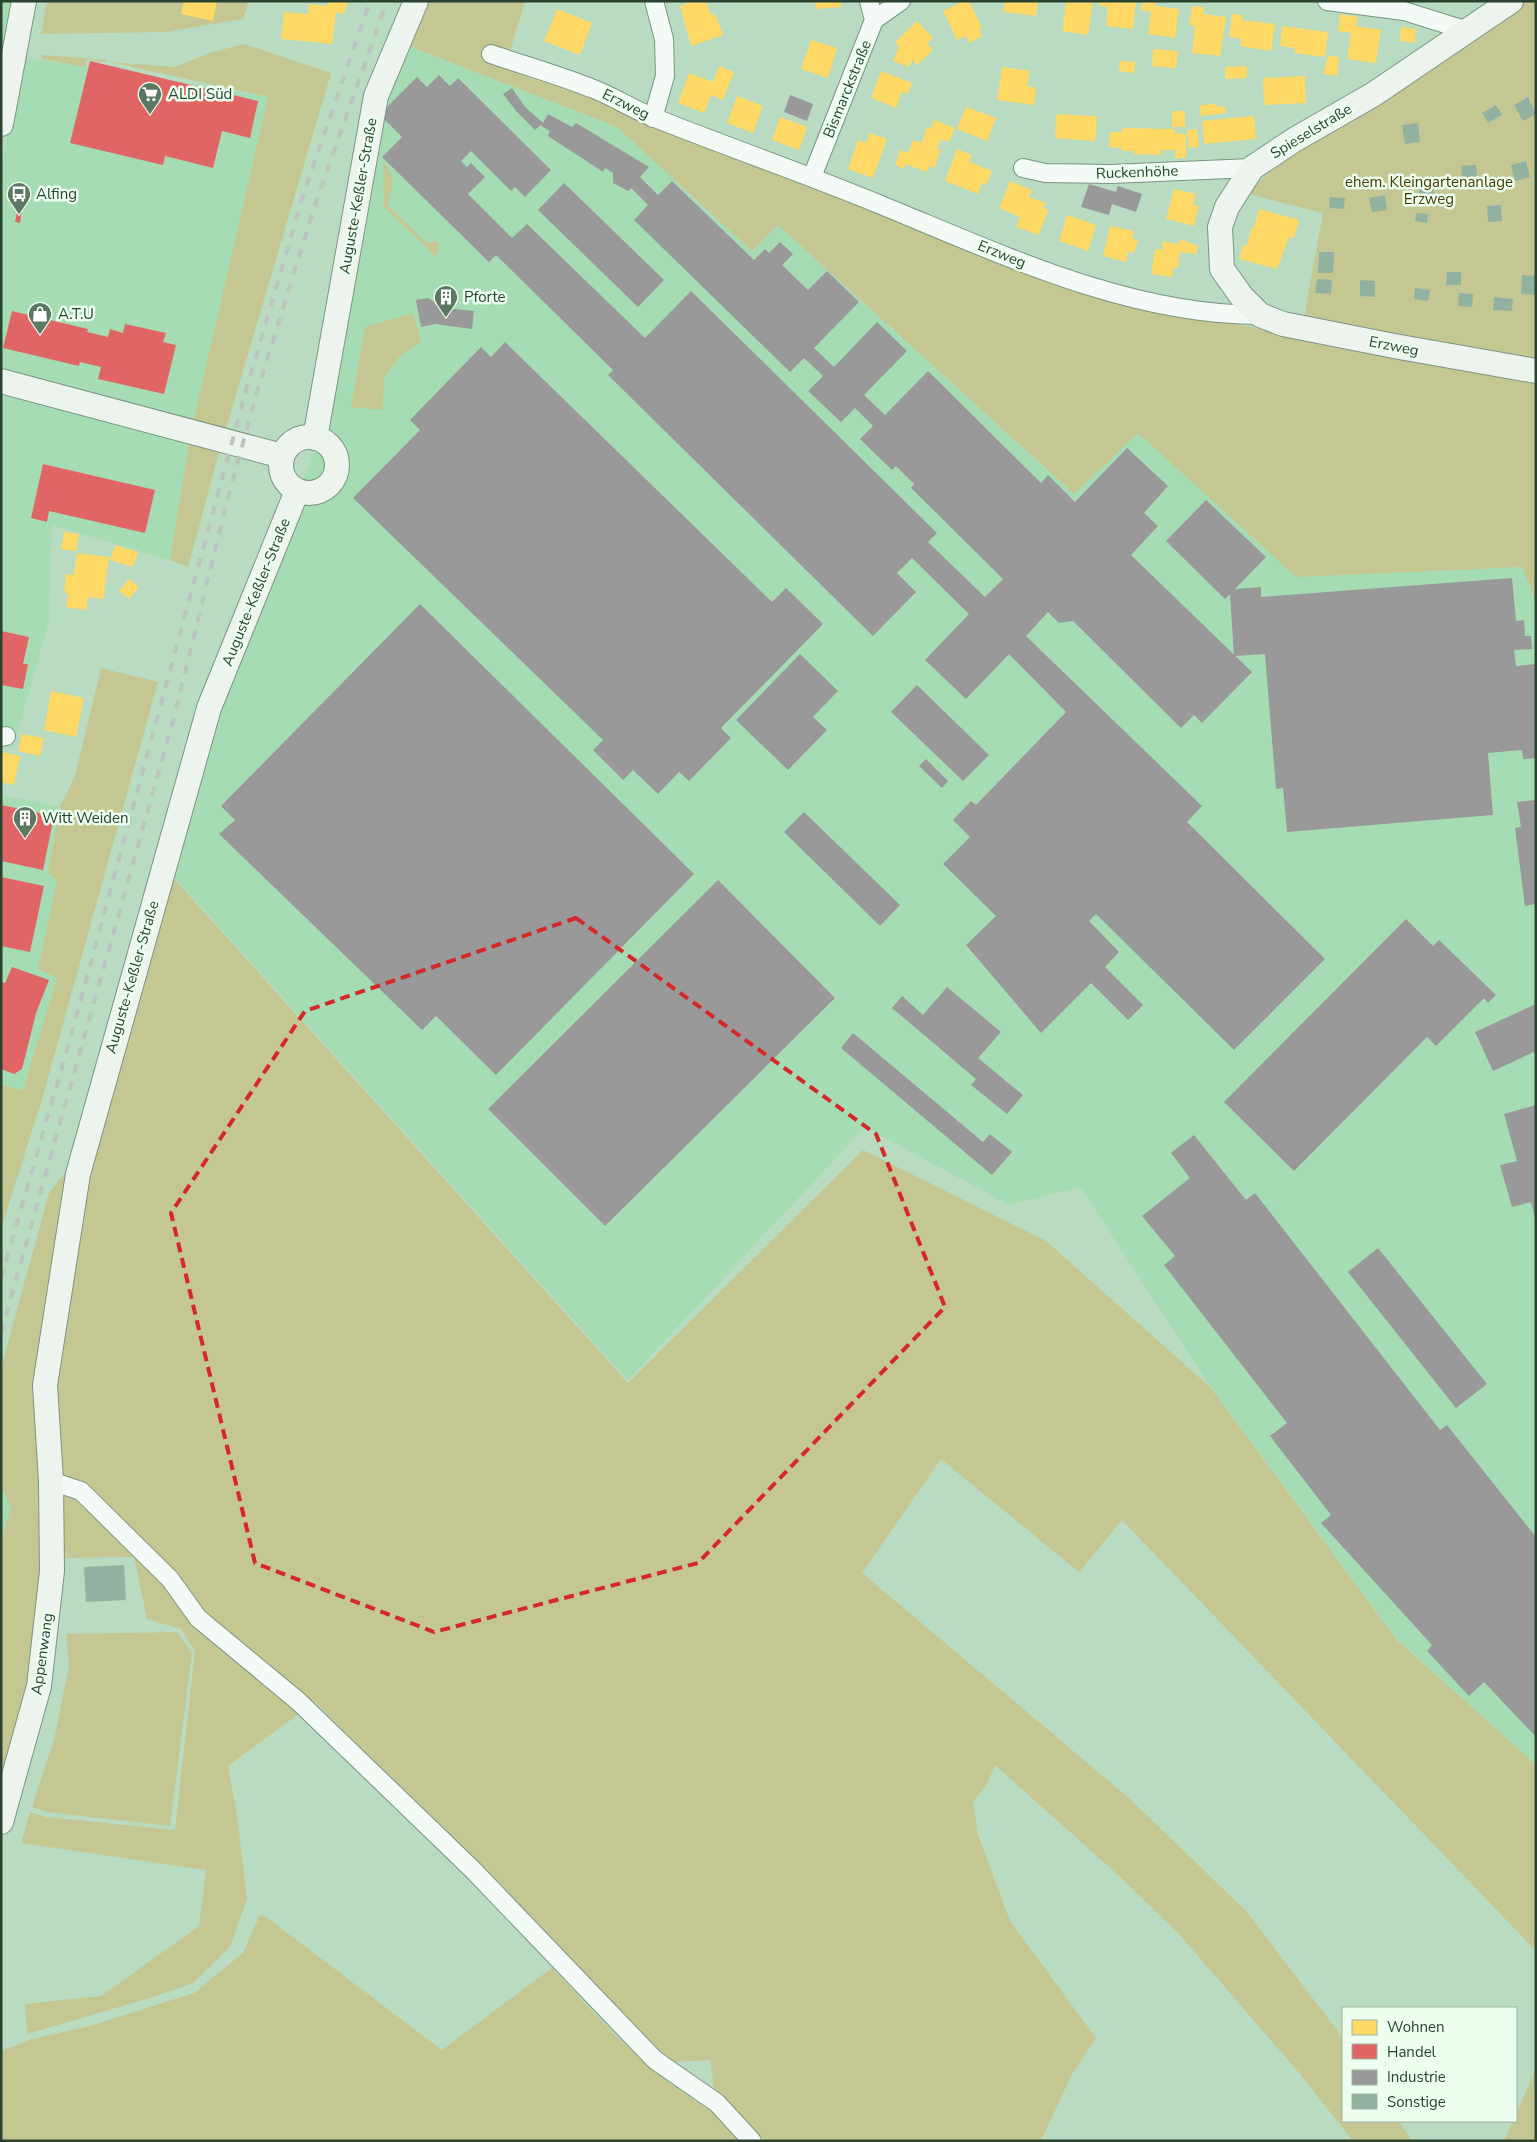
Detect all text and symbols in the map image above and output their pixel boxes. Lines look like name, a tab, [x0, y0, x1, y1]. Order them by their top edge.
street label: Bismarckstraße	[818, 37, 876, 141]
supermarket icon: ALDI Süd	[137, 81, 163, 115]
place label: ALDI Süd	[168, 84, 232, 104]
street label: Erzweg	[599, 84, 653, 124]
street label: Spieselstraße	[1266, 99, 1356, 163]
street label: Auguste-Keßler-Straße	[334, 116, 382, 276]
street label: Ruckenhöhe	[1095, 161, 1179, 183]
park label: ehem. Kleingartenanlage Erzweg	[1345, 172, 1513, 209]
bus stop icon: Alfing	[6, 181, 32, 215]
place label: Alfing	[36, 184, 77, 204]
street label: Erzweg	[975, 235, 1029, 273]
building icon: Pforte	[433, 284, 459, 318]
place label: Pforte	[464, 287, 506, 307]
shop icon: A.T.U	[27, 301, 53, 335]
place label: A.T.U	[58, 304, 94, 324]
street label: Erzweg	[1367, 331, 1421, 361]
street label: Auguste-Keßler-Straße	[217, 515, 295, 669]
building icon: Witt Weiden	[12, 805, 38, 839]
place label: Witt Weiden	[42, 808, 129, 828]
street label: Auguste-Keßler-Straße	[101, 898, 163, 1056]
street label: Appenwang	[26, 1612, 58, 1696]
legend	[1342, 2007, 1517, 2122]
text: Wohnen	[1387, 2017, 1445, 2037]
text: Handel	[1387, 2042, 1437, 2062]
text: Industrie	[1387, 2067, 1446, 2087]
text: Sonstige	[1387, 2092, 1446, 2112]

